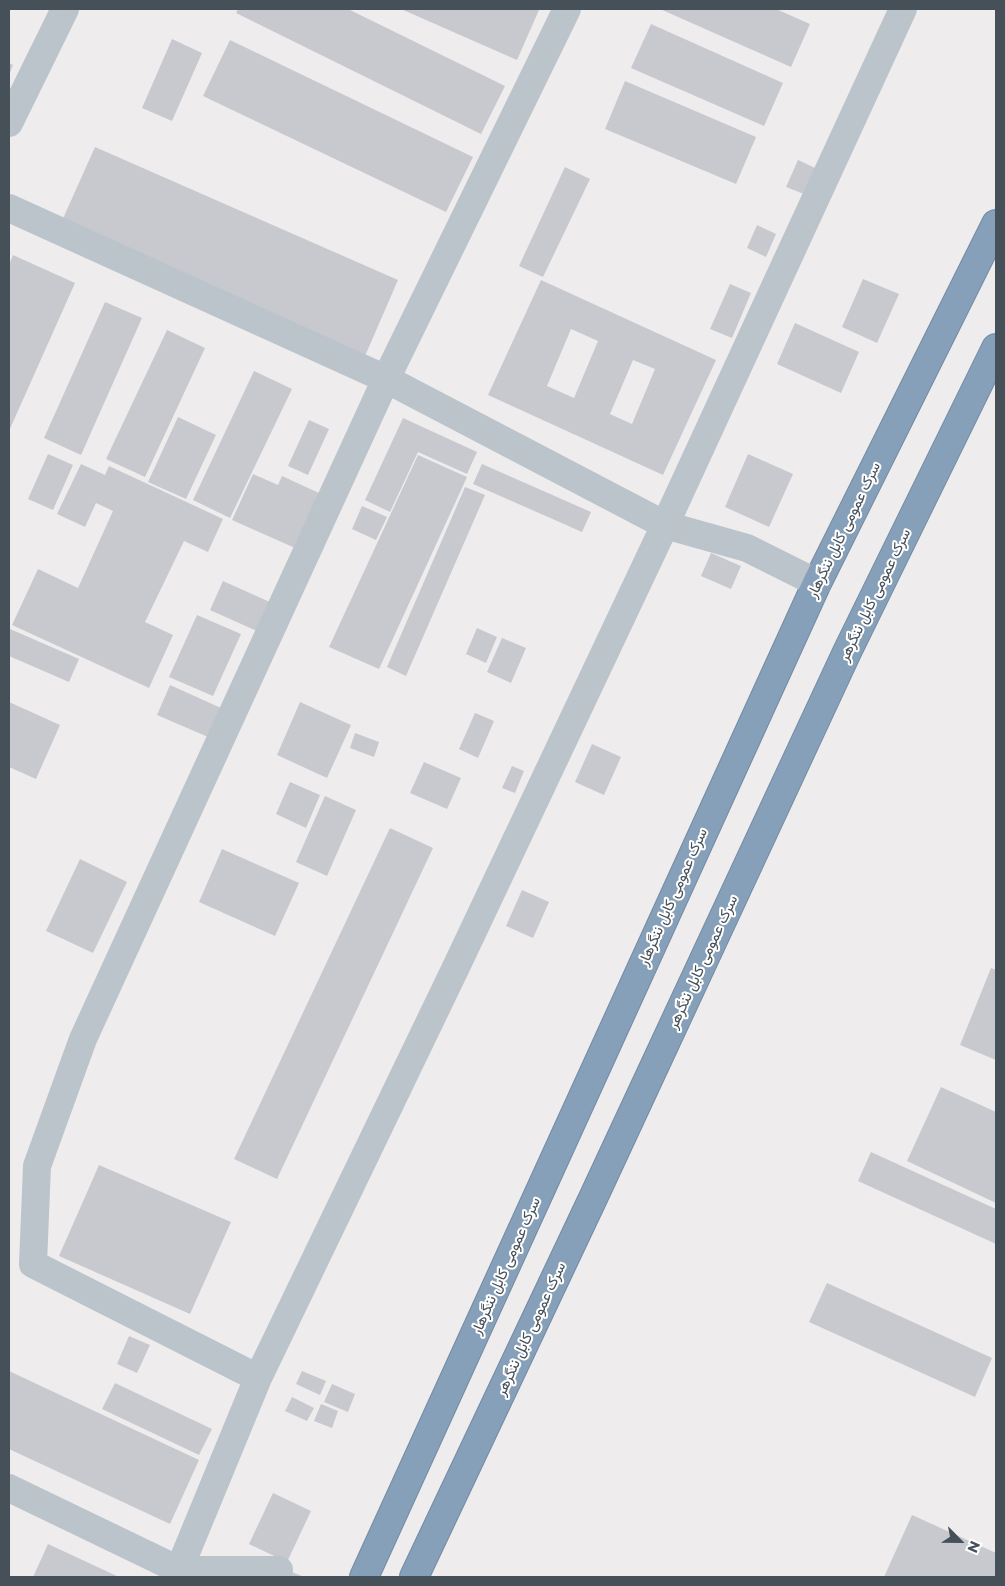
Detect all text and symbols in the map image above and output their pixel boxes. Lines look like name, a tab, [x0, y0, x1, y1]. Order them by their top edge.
street label: سرک عمومی کابل ننگرهار	[803, 459, 885, 601]
street label: سرک عمومی کابل ننگرهر	[835, 526, 915, 664]
street label: سرک عمومی کابل ننگرهار	[635, 826, 711, 968]
street label: سرک عمومی کابل ننگرهر	[664, 892, 742, 1032]
street label: سرک عمومی کابل ننگرهار	[468, 1195, 544, 1337]
street label: سرک عمومی کابل ننگرهر	[492, 1259, 570, 1399]
north arrow	[935, 1516, 985, 1566]
text: N	[963, 1538, 984, 1556]

